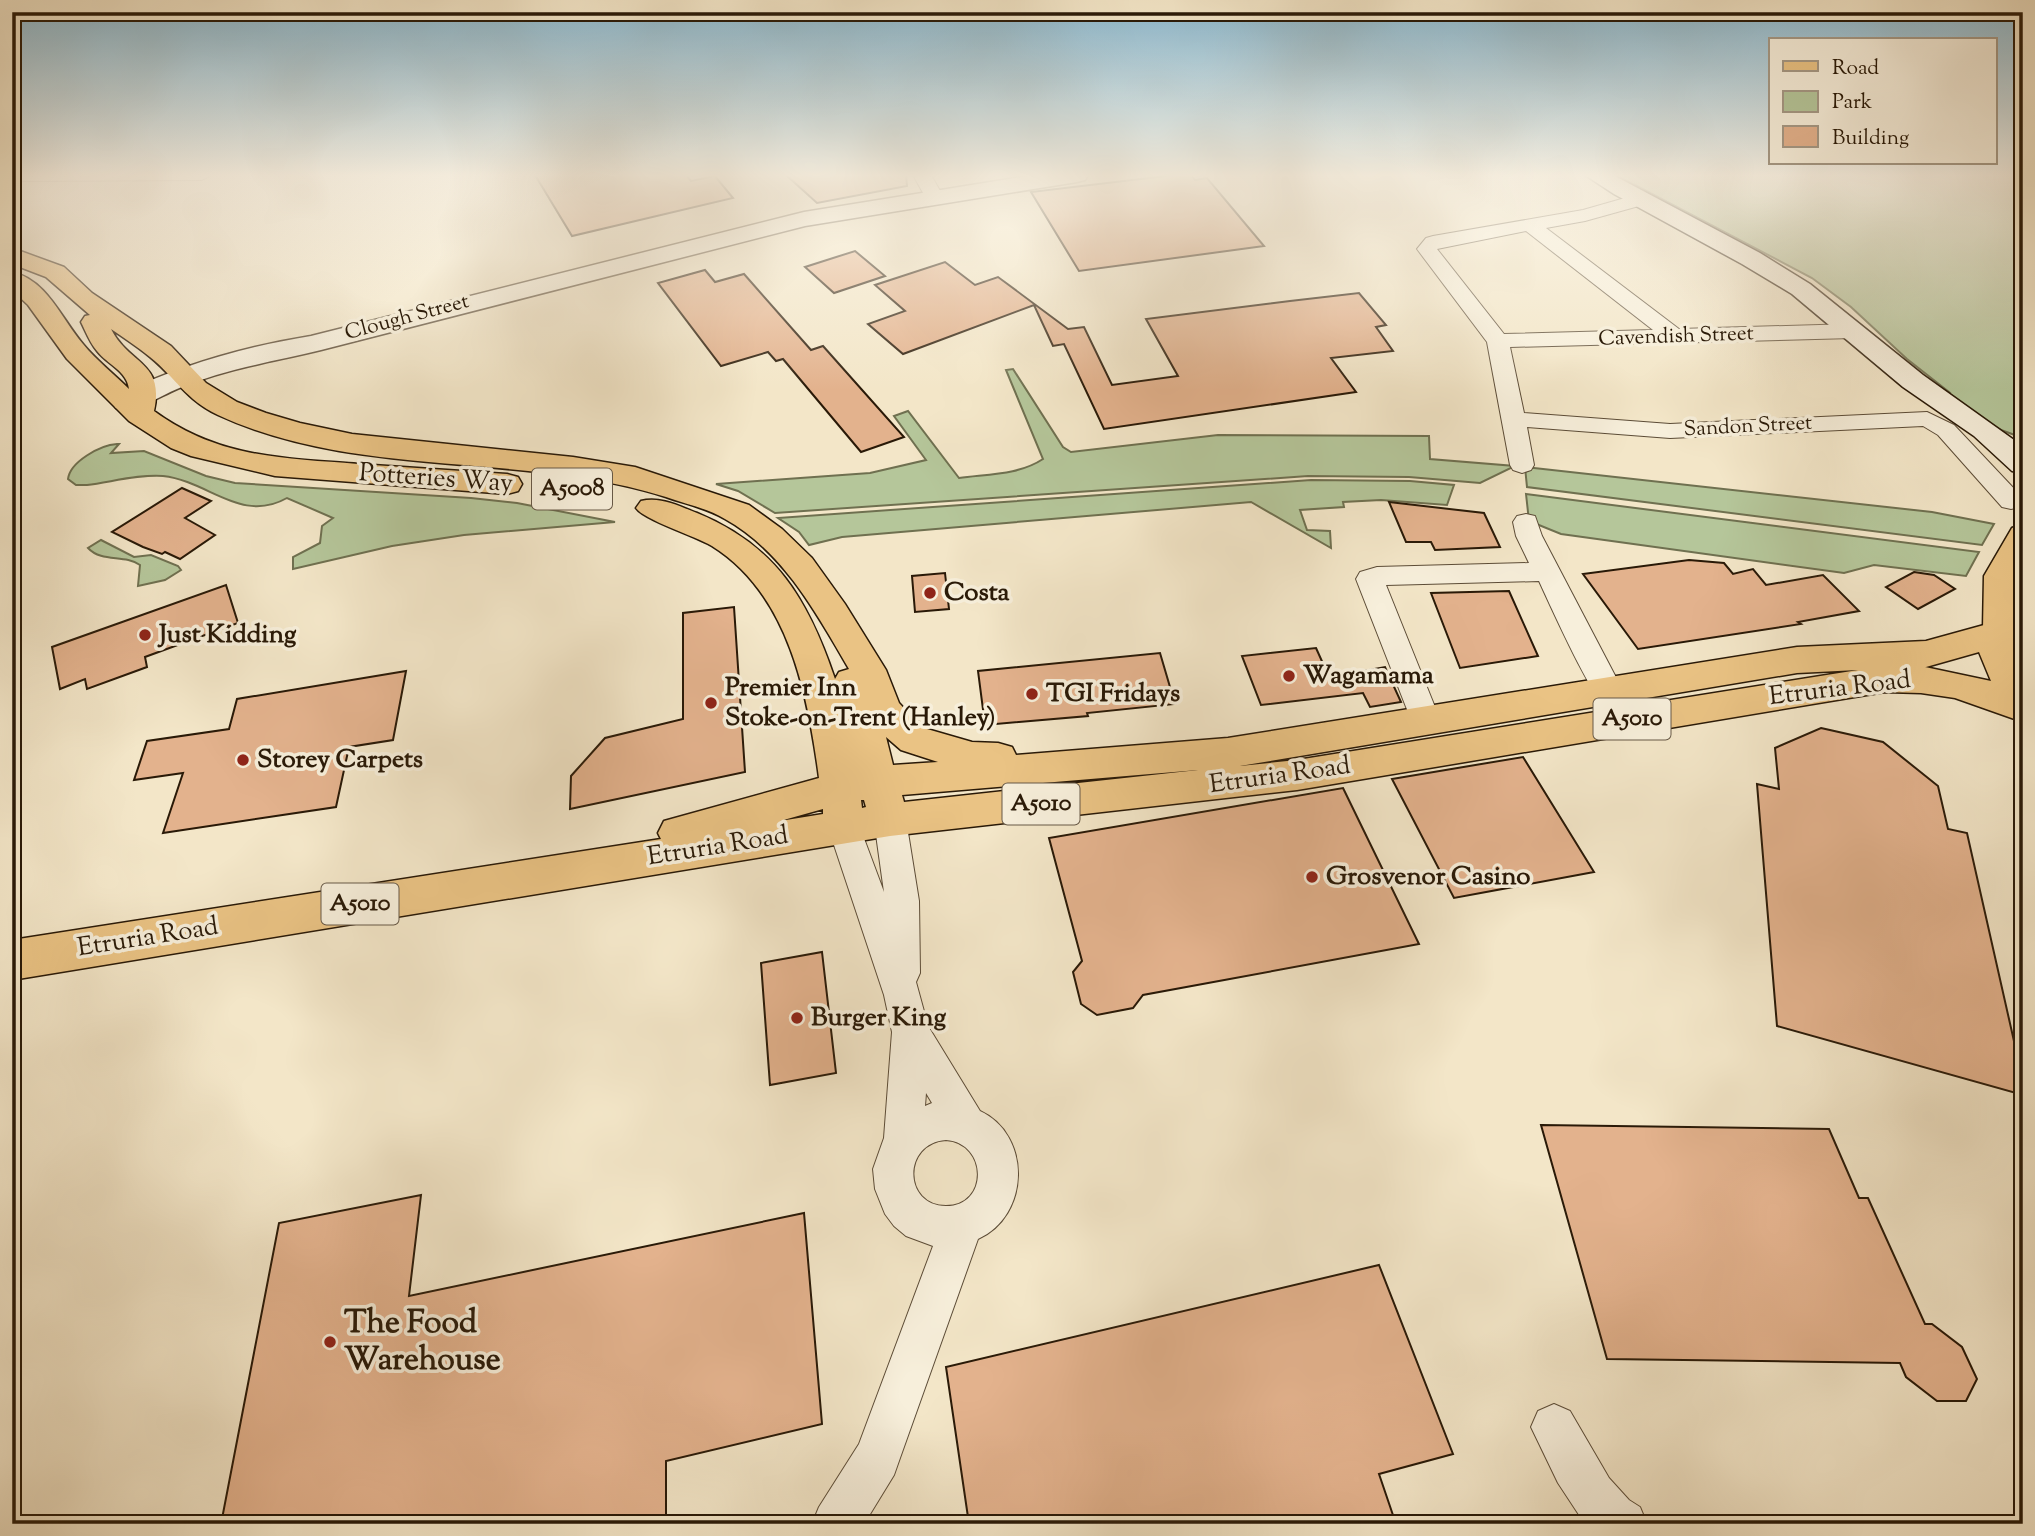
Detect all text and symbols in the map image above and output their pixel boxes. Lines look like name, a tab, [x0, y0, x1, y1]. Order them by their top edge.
legend	[1769, 38, 1996, 164]
text: Road	[1832, 54, 1879, 84]
text: Park	[1832, 88, 1873, 118]
text: Building	[1832, 124, 1909, 154]
street label: Clough Street	[342, 287, 472, 349]
street label: Cavendish Street	[1598, 319, 1754, 355]
street label: Sandon Street	[1683, 409, 1813, 445]
street label: Potteries Way	[358, 455, 514, 503]
road number: A5008	[532, 468, 612, 510]
place label: Costa	[944, 575, 1010, 612]
marker: Costa	[922, 585, 938, 601]
place label: Just Kidding	[157, 617, 297, 654]
marker: Just Kidding	[137, 627, 153, 643]
place label: Wagamama	[1303, 658, 1434, 695]
street label: Etruria Road	[1767, 662, 1913, 716]
marker: Wagamama	[1281, 668, 1297, 684]
place label: Premier Inn Stoke-on-Trent (Hanley)	[725, 670, 995, 737]
place label: TGI Fridays	[1046, 676, 1180, 713]
marker: TGI Fridays	[1024, 686, 1040, 702]
marker: Premier Inn Stoke-on-Trent (Hanley)	[703, 695, 719, 711]
road number: A5010	[1594, 698, 1670, 740]
place label: Storey Carpets	[257, 742, 423, 779]
street label: Etruria Road	[1207, 748, 1353, 804]
marker: Storey Carpets	[235, 752, 251, 768]
road number: A5010	[1002, 784, 1080, 824]
street label: Etruria Road	[645, 818, 792, 876]
place label: Grosvenor Casino	[1326, 859, 1531, 896]
marker: Grosvenor Casino	[1304, 869, 1320, 885]
road number: A5010	[322, 884, 398, 924]
street label: Etruria Road	[75, 909, 222, 967]
place label: Burger King	[811, 1000, 946, 1037]
marker: Burger King	[789, 1010, 805, 1026]
place label: The Food Warehouse	[344, 1301, 501, 1384]
marker: The Food Warehouse	[322, 1334, 338, 1350]

